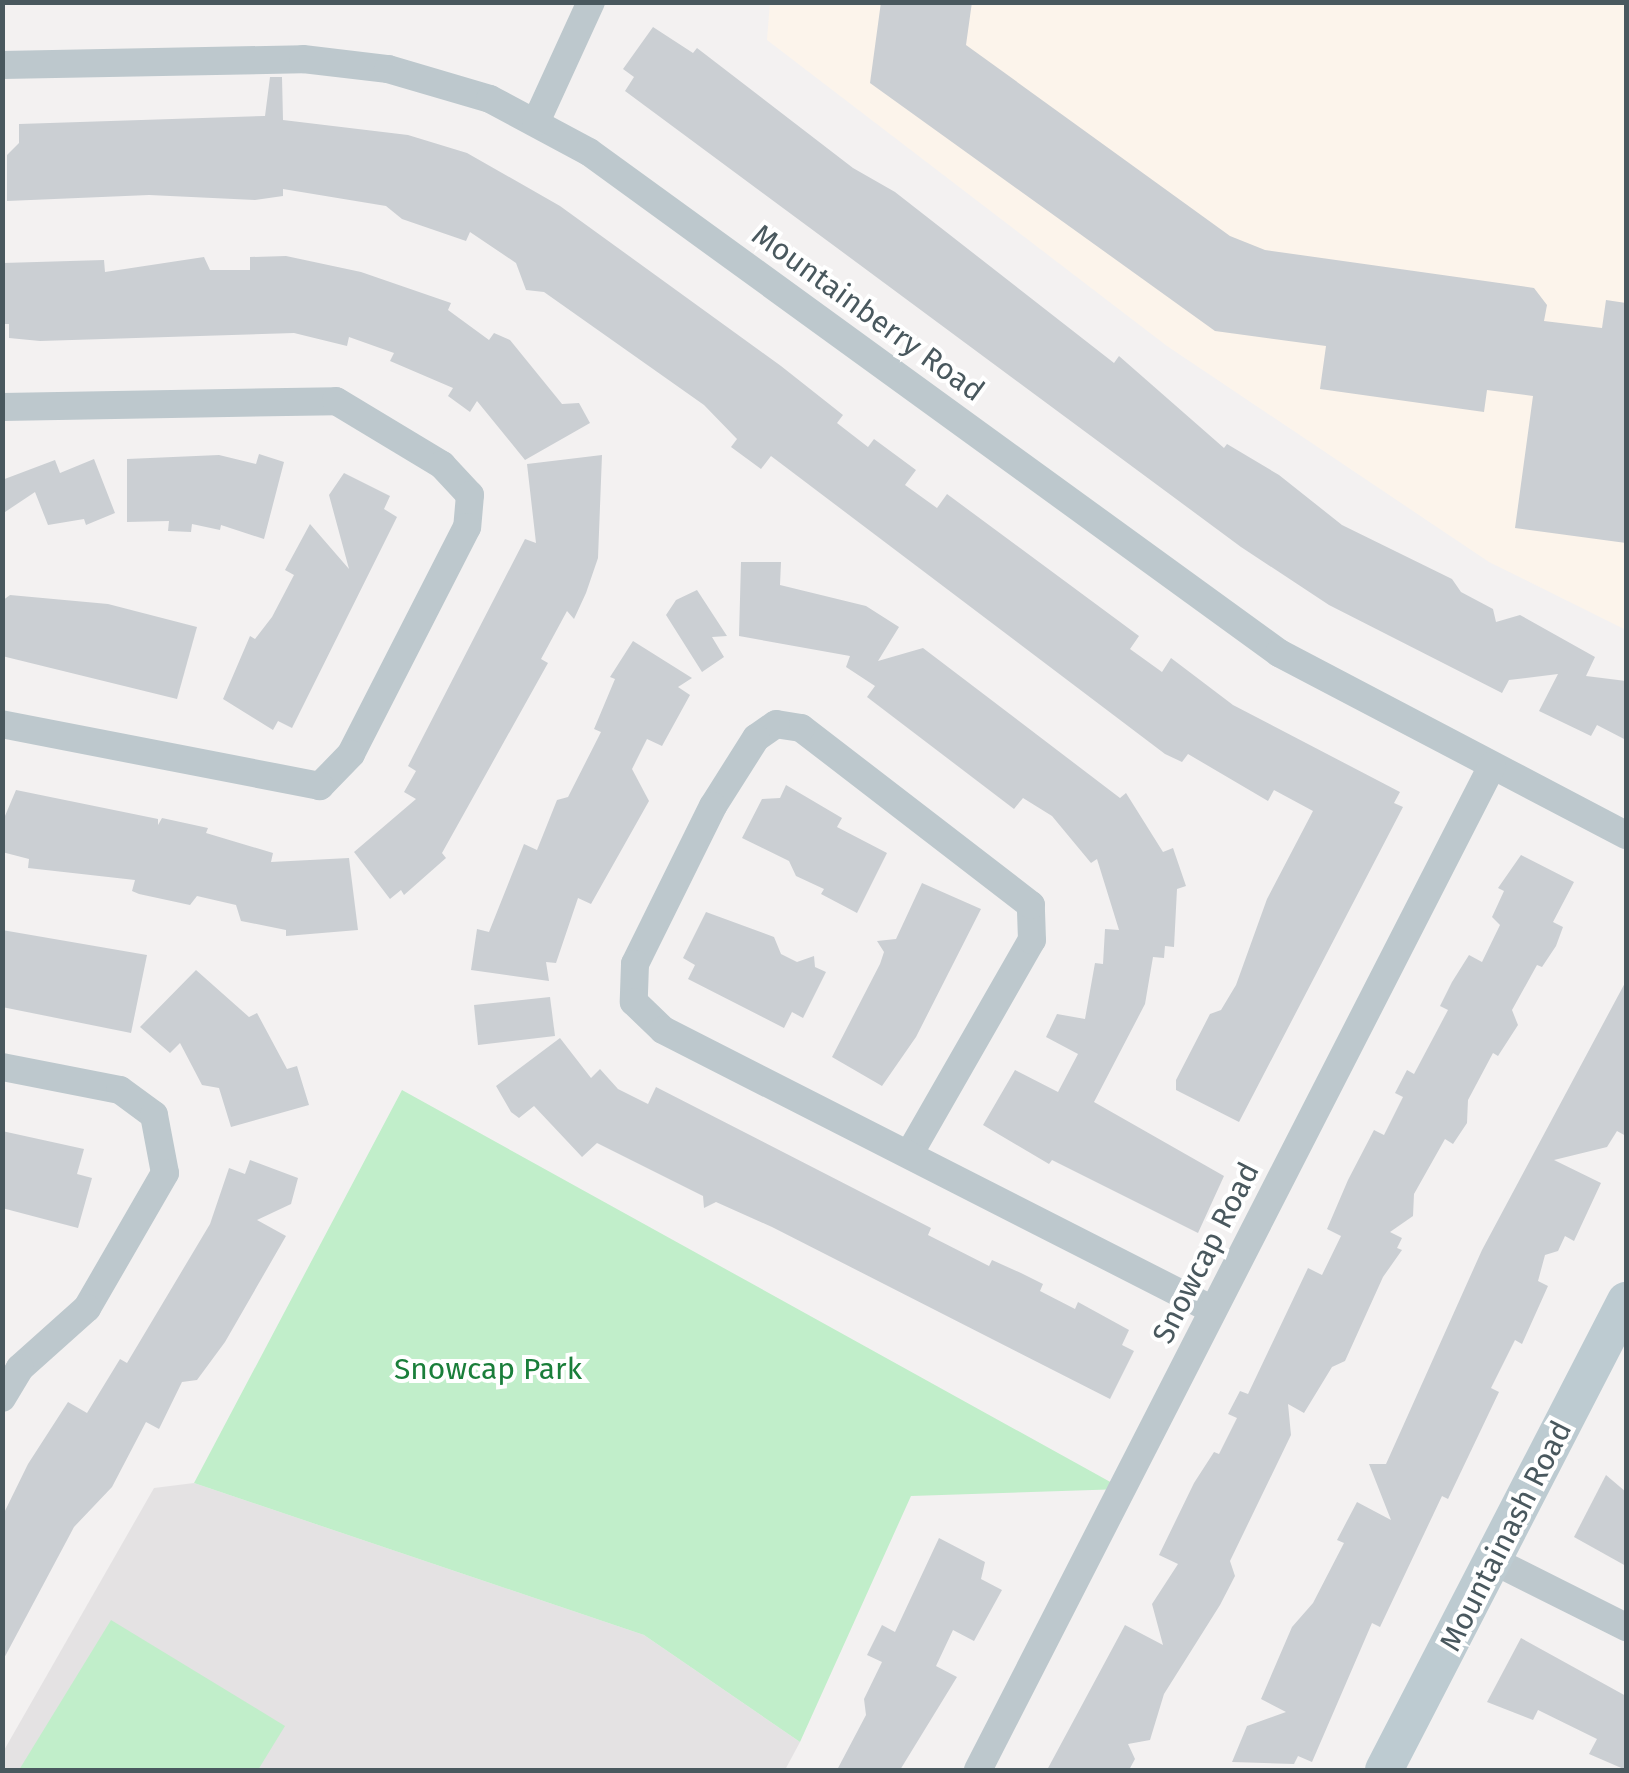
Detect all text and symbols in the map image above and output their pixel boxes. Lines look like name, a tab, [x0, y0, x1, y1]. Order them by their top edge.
street label: Mountainberry Road	[745, 217, 991, 409]
street label: Snowcap Road	[1145, 1156, 1267, 1350]
park label: Snowcap Park	[394, 1351, 582, 1387]
street label: Mountainash Road	[1432, 1415, 1580, 1657]

